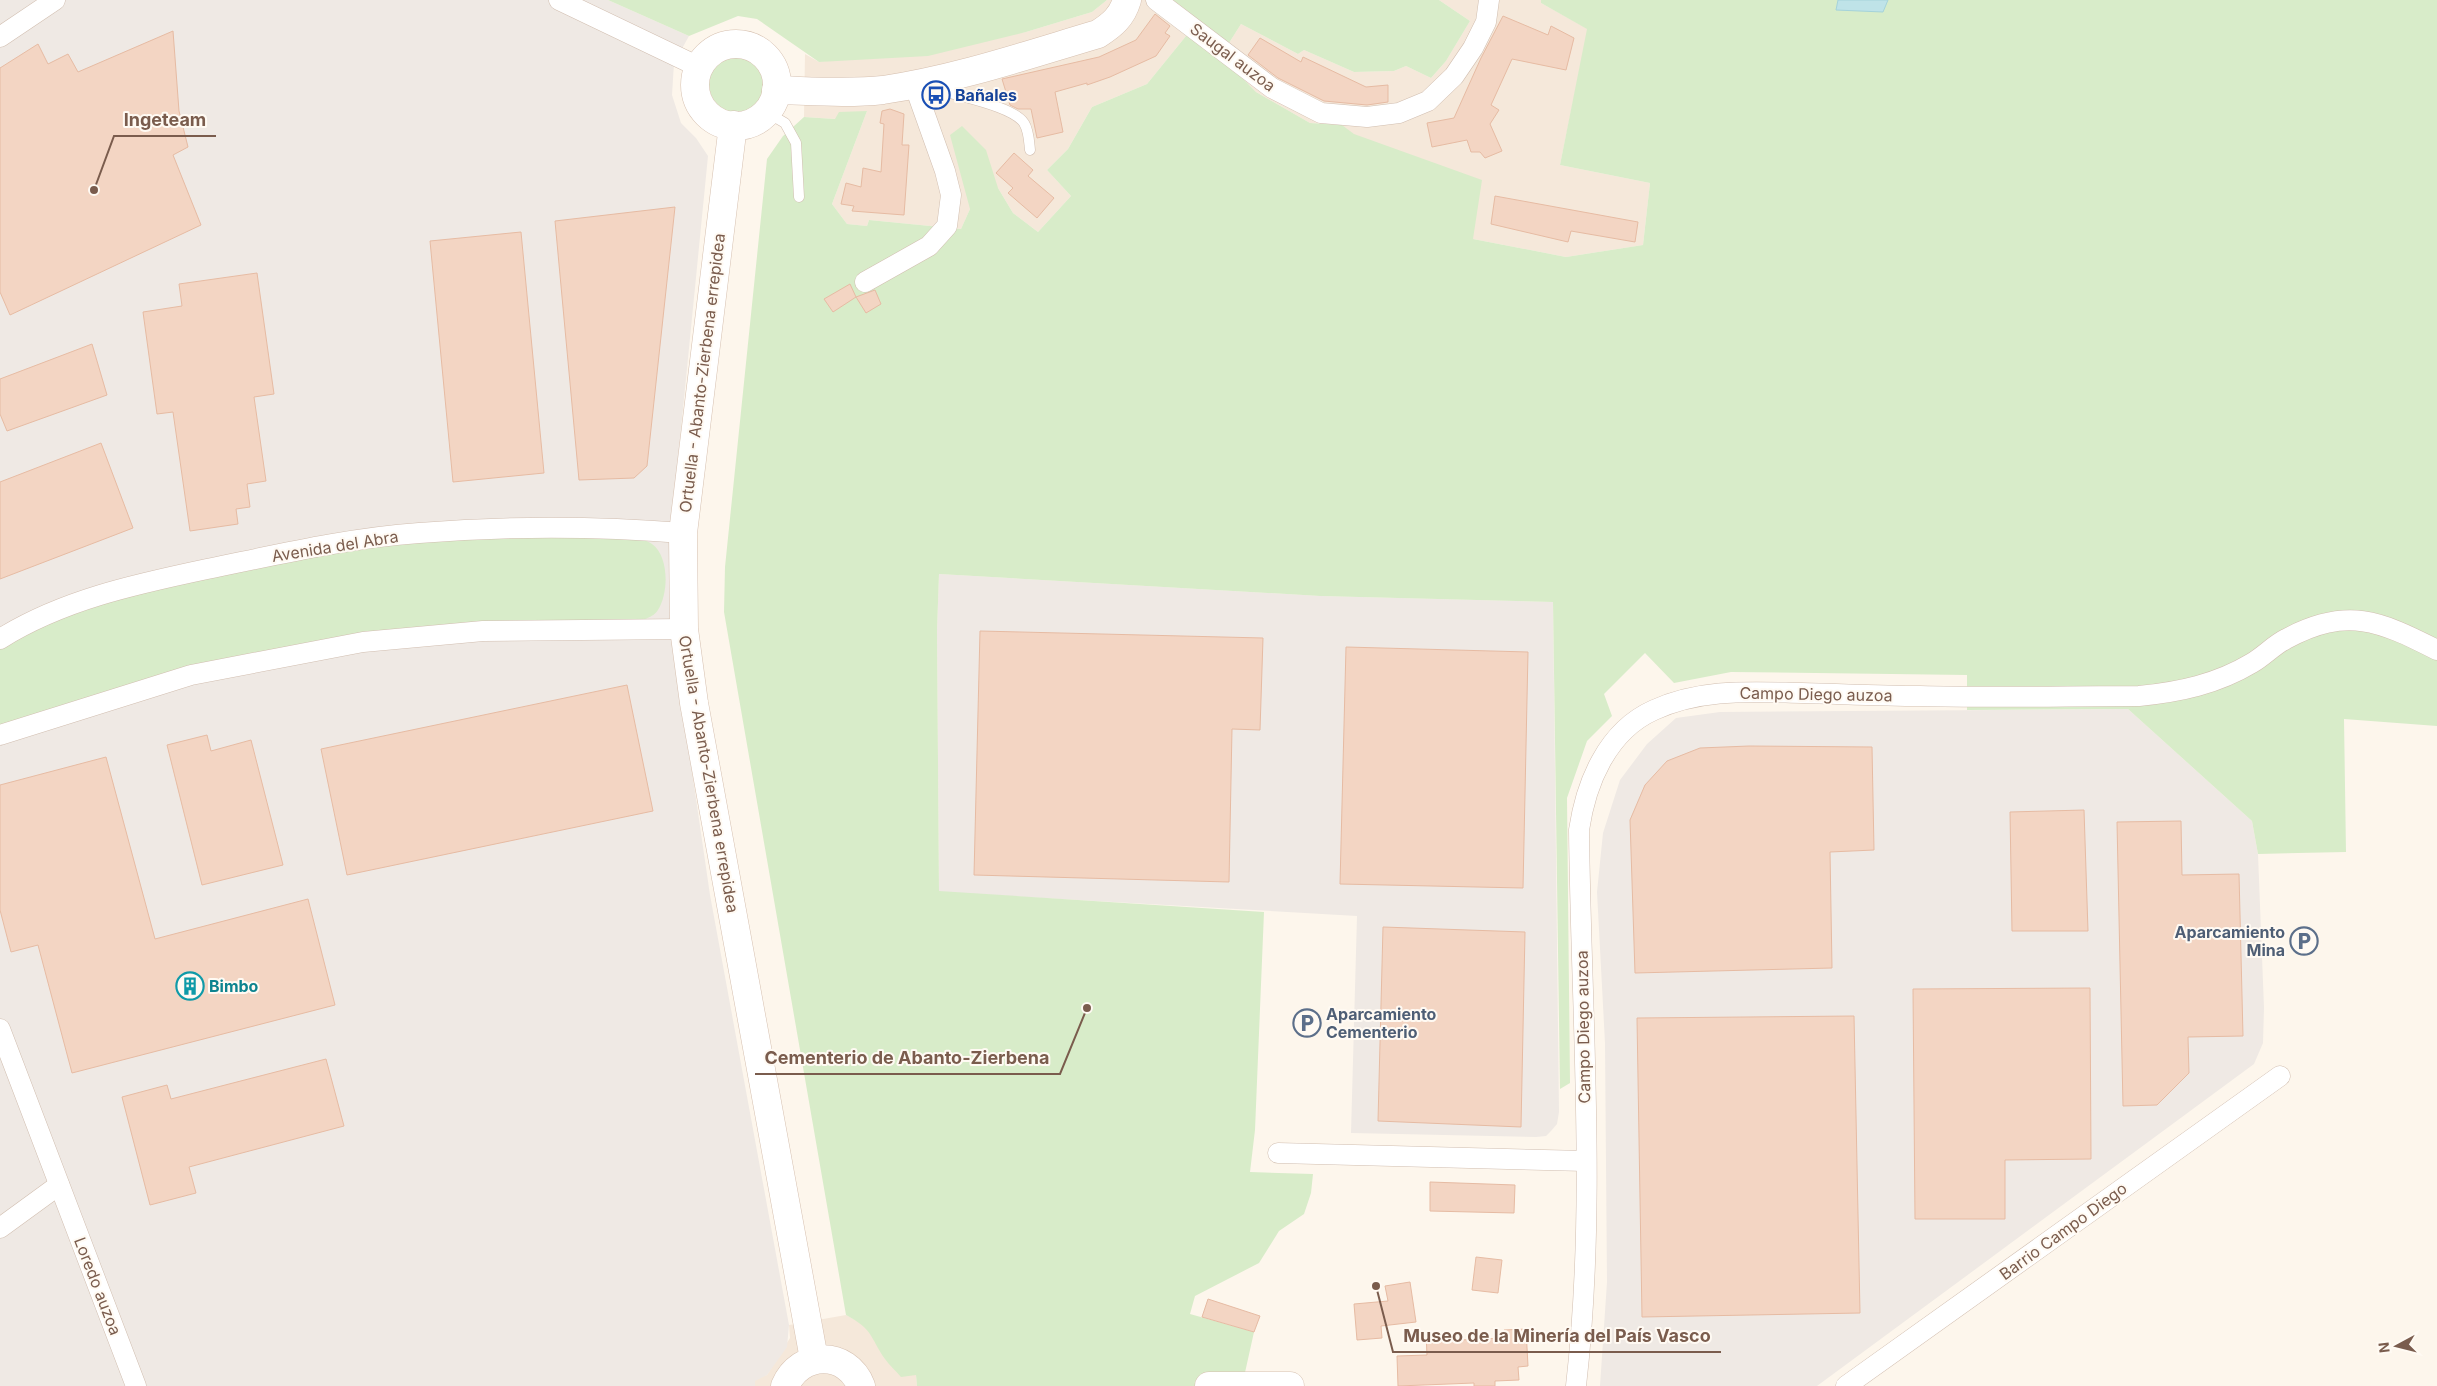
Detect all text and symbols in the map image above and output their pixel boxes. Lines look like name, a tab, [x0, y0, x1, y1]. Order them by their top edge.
street label: Saugal auzoa	[1186, 18, 1280, 96]
bus stop icon: Bañales	[921, 80, 951, 110]
place label: Bañales	[955, 85, 1017, 105]
callout: Ingeteam	[114, 103, 216, 136]
text: Ingeteam	[124, 109, 206, 130]
street label: Ortuella - Abanto-Zierbena errepidea	[675, 232, 729, 514]
street label: Avenida del Abra	[270, 526, 400, 566]
street label: Ortuella - Abanto-Zierbena errepidea	[675, 634, 743, 914]
street label: Campo Diego auzoa	[1739, 683, 1893, 705]
place label: Aparcamiento Mina	[2175, 922, 2285, 960]
parking icon: Aparcamiento Mina	[2289, 926, 2319, 956]
street label: Campo Diego auzoa	[1572, 950, 1594, 1104]
building icon: Bimbo	[175, 971, 205, 1001]
place label: Bimbo	[209, 976, 259, 996]
place label: Aparcamiento Cementerio	[1326, 1004, 1437, 1042]
parking icon: Aparcamiento Cementerio	[1292, 1008, 1322, 1038]
callout: Cementerio de Abanto-Zierbena	[755, 1041, 1060, 1074]
text: Cementerio de Abanto-Zierbena	[765, 1047, 1049, 1068]
street label: Barrio Campo Diego	[1995, 1178, 2131, 1284]
street label: Loredo auzoa	[70, 1234, 126, 1338]
callout: Museo de la Minería del País Vasco	[1393, 1319, 1721, 1352]
north arrow	[2372, 1321, 2422, 1371]
text: Museo de la Minería del País Vasco	[1403, 1325, 1711, 1346]
text: N	[2375, 1341, 2393, 1354]

